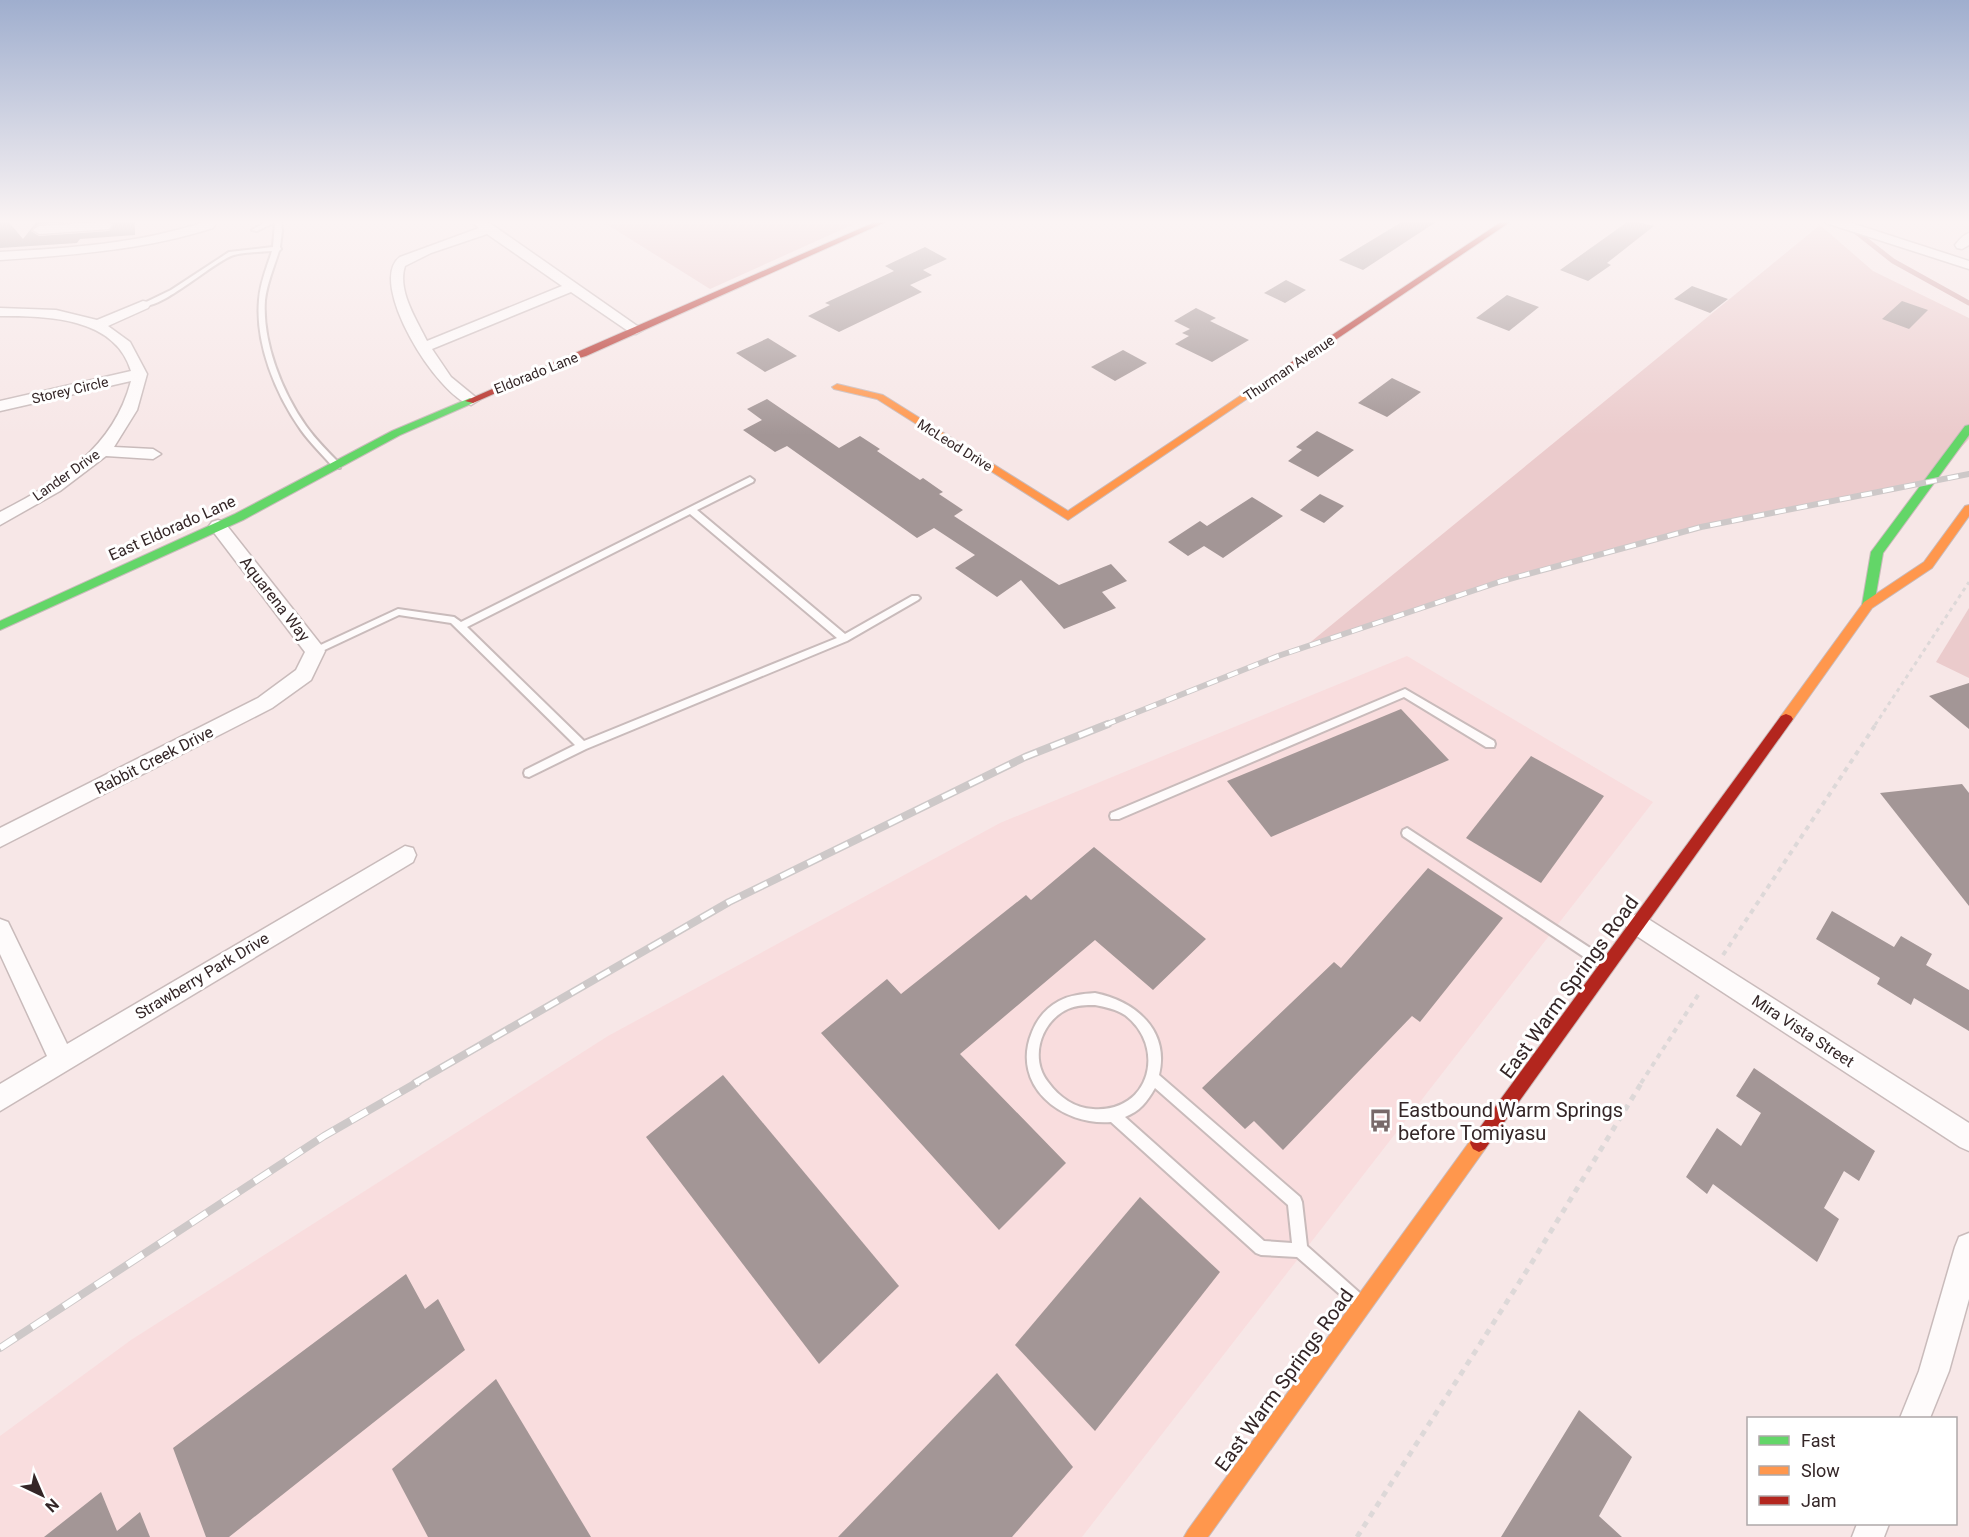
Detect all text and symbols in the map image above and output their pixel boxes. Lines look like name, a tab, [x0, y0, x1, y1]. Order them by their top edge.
street label: Thurman Avenue	[1241, 332, 1337, 404]
street label: Eldorado Lane	[492, 349, 580, 397]
street label: Storey Circle	[30, 373, 110, 407]
street label: McLeod Drive	[915, 416, 995, 474]
street label: Lander Drive	[30, 446, 102, 504]
street label: East Eldorado Lane	[106, 491, 238, 565]
street label: Aquarena Way	[236, 553, 314, 646]
street label: Rabbit Creek Drive	[92, 722, 216, 798]
street label: East Warm Springs Road	[1495, 891, 1643, 1083]
street label: Strawberry Park Drive	[132, 929, 272, 1023]
street label: Mira Vista Street	[1748, 991, 1858, 1071]
place label: Eastbound Warm Springs before Tomiyasu	[1398, 1098, 1623, 1145]
bus stop icon: Eastbound Warm Springs before Tomiyasu	[1367, 1108, 1393, 1134]
street label: East Warm Springs Road	[1210, 1284, 1358, 1476]
legend	[1747, 1417, 1957, 1525]
text: Fast	[1801, 1430, 1836, 1451]
text: Slow	[1801, 1460, 1840, 1481]
north arrow	[12, 1465, 72, 1525]
text: Jam	[1801, 1490, 1837, 1511]
text: N	[41, 1495, 63, 1516]

